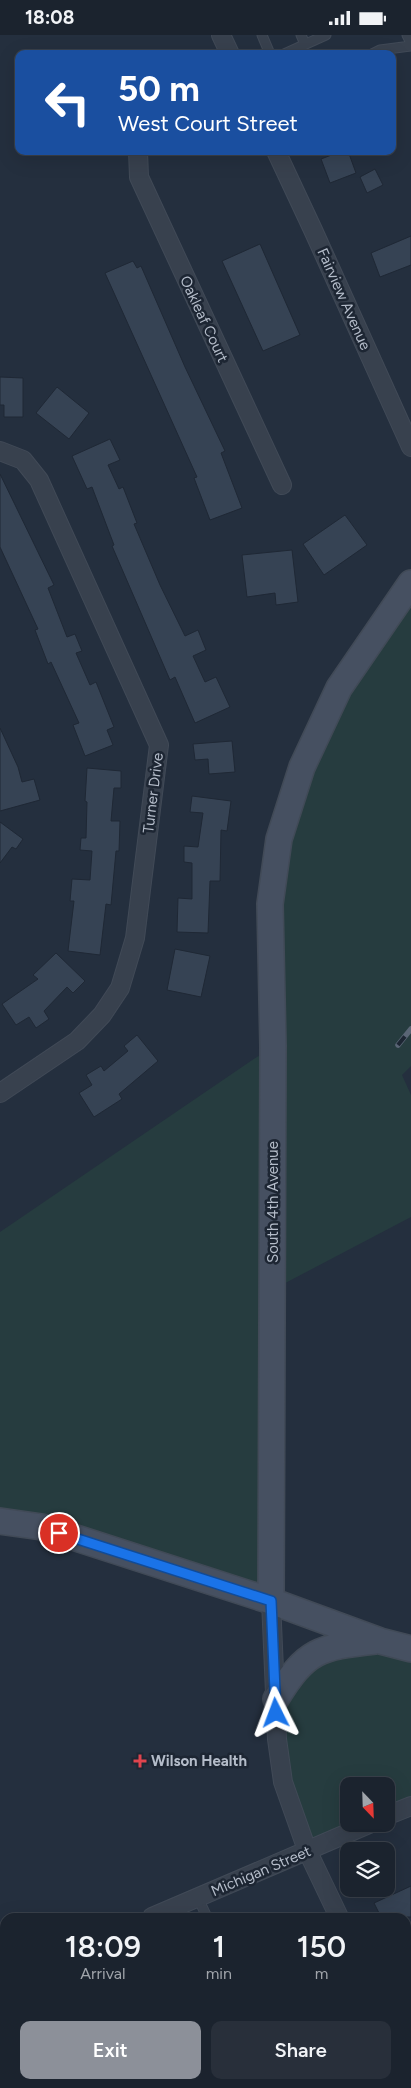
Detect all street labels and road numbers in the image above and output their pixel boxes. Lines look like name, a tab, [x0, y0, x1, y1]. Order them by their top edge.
street label: Fairview Avenue	[313, 245, 375, 353]
street label: Oakleaf Court	[176, 273, 232, 366]
street label: Turner Drive	[139, 752, 167, 834]
street label: South 4th Avenue	[264, 1141, 282, 1263]
street label: Michigan Street	[208, 1842, 314, 1900]

